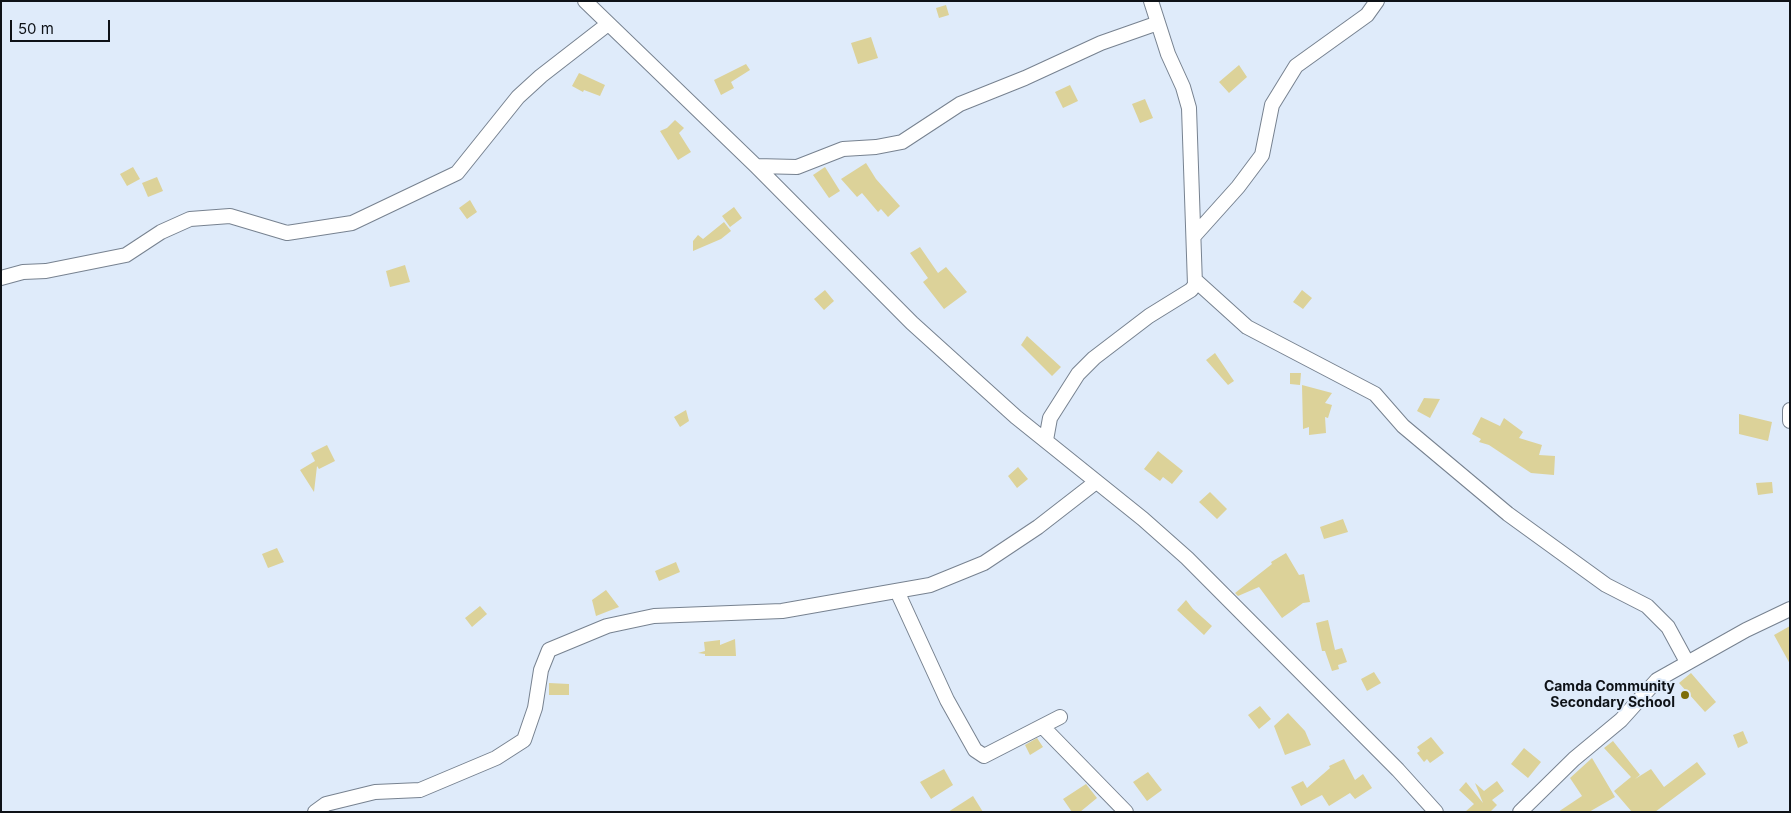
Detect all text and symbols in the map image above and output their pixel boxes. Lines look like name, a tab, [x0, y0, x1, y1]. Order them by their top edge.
scale bar	[12, 10, 112, 42]
text: 50 m	[18, 19, 54, 38]
place label: Camda Community Secondary School	[1544, 679, 1675, 712]
marker: Camda Community Secondary School	[1679, 689, 1691, 701]

